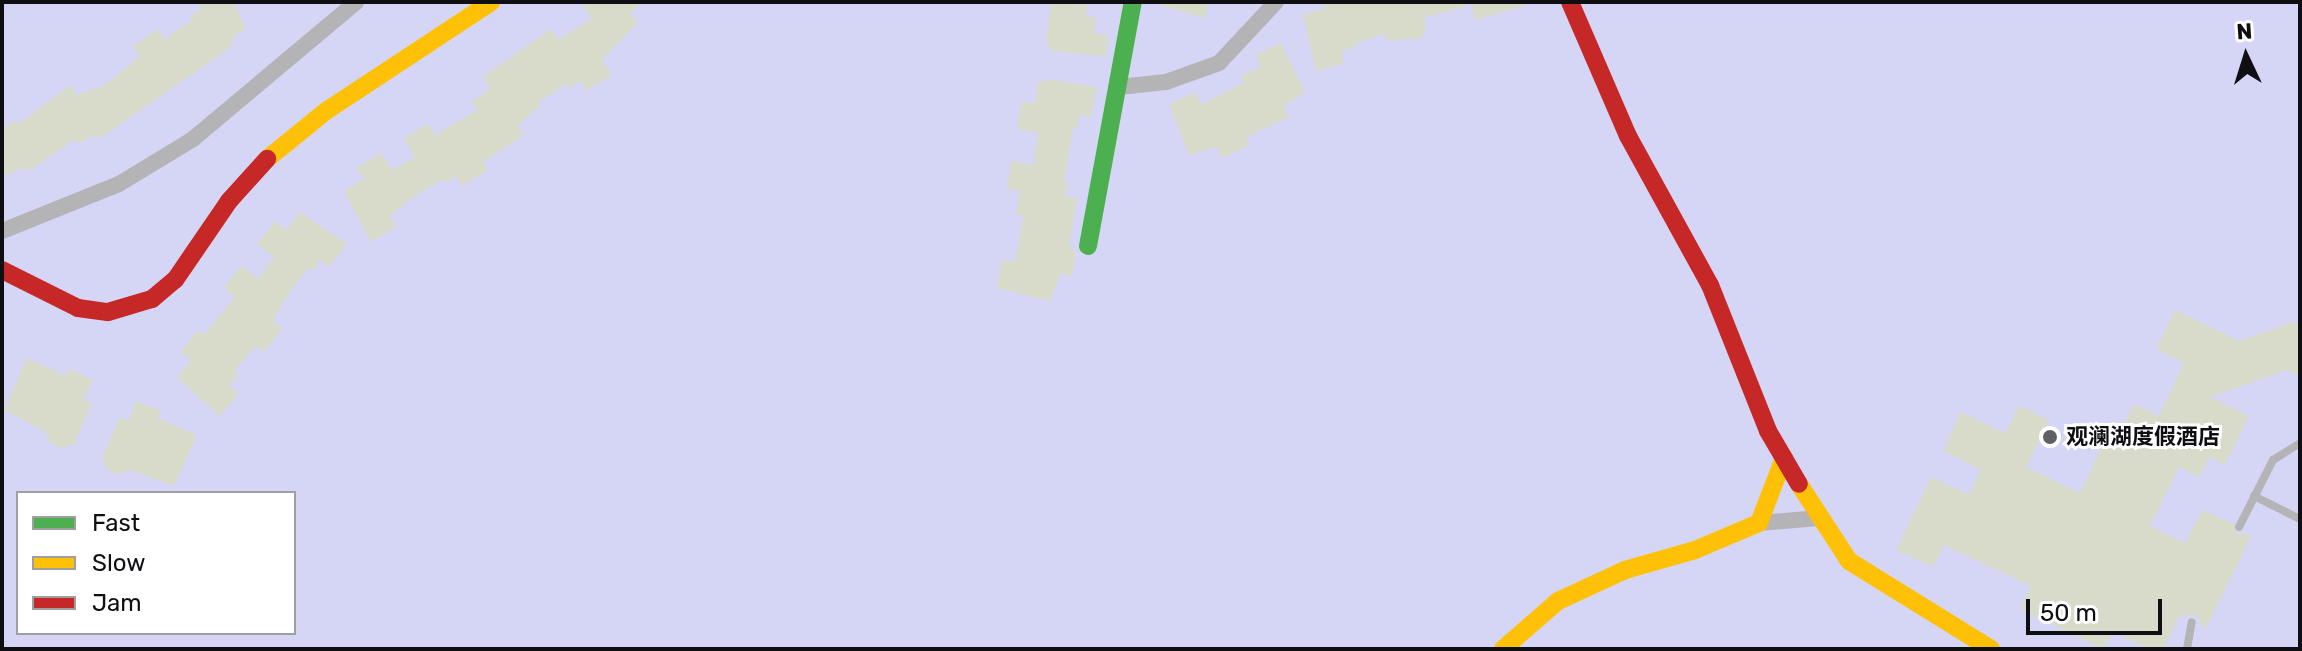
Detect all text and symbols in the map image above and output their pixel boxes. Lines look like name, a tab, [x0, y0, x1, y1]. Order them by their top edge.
north arrow	[2206, 16, 2286, 96]
text: N	[2235, 18, 2253, 46]
place label: 观澜湖度假酒店	[2066, 424, 2220, 450]
marker: 观澜湖度假酒店	[2041, 428, 2059, 446]
legend	[16, 491, 296, 635]
text: Fast	[92, 509, 140, 537]
text: Slow	[92, 549, 145, 577]
scale bar	[2030, 583, 2166, 633]
text: Jam	[92, 589, 142, 617]
text: 50 m	[2040, 599, 2097, 627]

